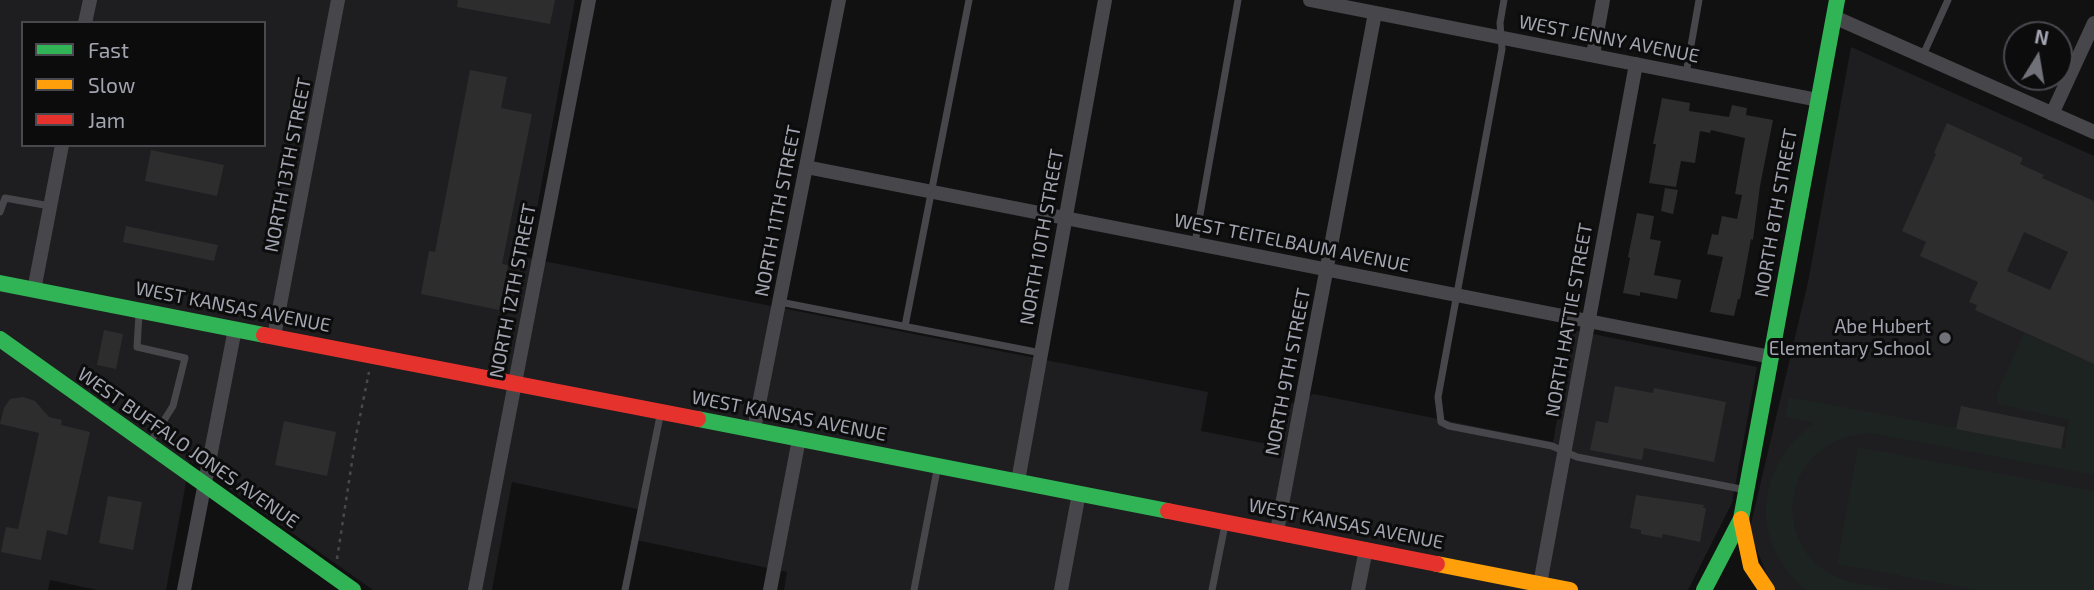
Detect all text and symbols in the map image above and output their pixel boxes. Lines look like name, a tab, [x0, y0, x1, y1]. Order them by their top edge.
street label: WEST JENNY AVENUE	[1517, 10, 1701, 68]
legend	[21, 21, 266, 147]
north arrow	[2003, 21, 2073, 91]
text: N	[2033, 24, 2051, 49]
text: Fast	[88, 37, 129, 62]
text: Slow	[88, 72, 135, 97]
street label: NORTH 13TH STREET	[260, 76, 316, 254]
text: Jam	[88, 107, 125, 132]
street label: NORTH 11TH STREET	[750, 123, 806, 299]
street label: NORTH 8TH STREET	[1750, 127, 1802, 299]
street label: NORTH 10TH STREET	[1015, 147, 1069, 327]
street label: NORTH 12TH STREET	[485, 202, 541, 380]
street label: WEST TEITELBAUM AVENUE	[1172, 209, 1412, 277]
street label: NORTH HATTIE STREET	[1541, 221, 1597, 419]
street label: WEST KANSAS AVENUE	[133, 277, 333, 337]
street label: NORTH 9TH STREET	[1261, 286, 1315, 458]
place label: Abe Hubert Elementary School	[1769, 316, 1931, 360]
marker: Abe Hubert Elementary School	[1937, 330, 1953, 346]
street label: WEST BUFFALO JONES AVENUE	[73, 363, 303, 533]
street label: WEST KANSAS AVENUE	[689, 386, 889, 446]
street label: WEST KANSAS AVENUE	[1246, 494, 1446, 554]

